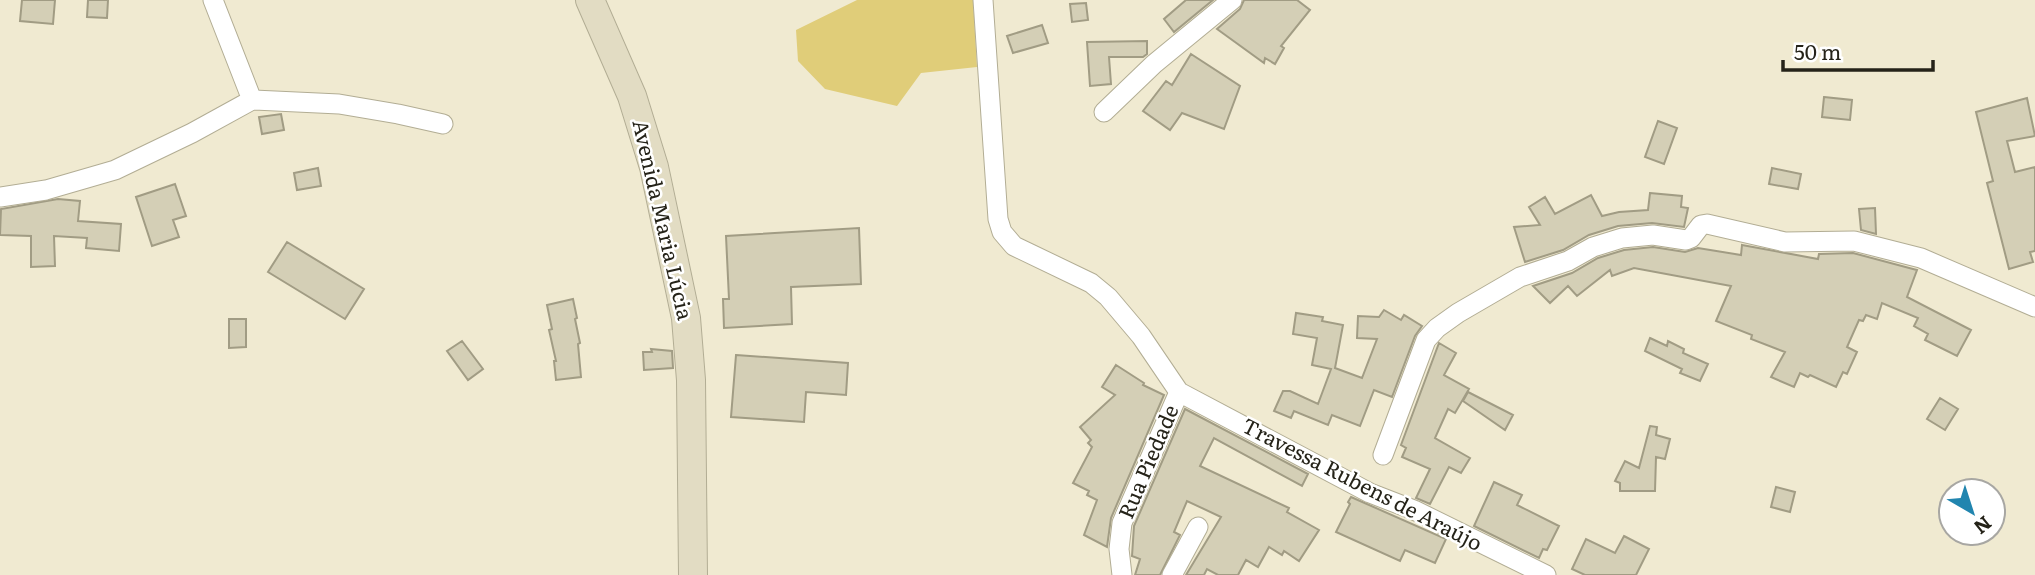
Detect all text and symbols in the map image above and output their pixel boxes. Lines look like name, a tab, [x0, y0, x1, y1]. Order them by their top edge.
scale bar	[1783, 28, 1934, 72]
text: 50 m	[1794, 35, 1841, 66]
street label: Avenida Maria Lúcia	[626, 116, 703, 323]
street label: Rua Piedade	[1109, 399, 1185, 523]
street label: Travessa Rubens de Araújo	[1238, 409, 1489, 557]
north arrow	[1937, 477, 2007, 547]
text: N	[1968, 510, 1998, 542]

